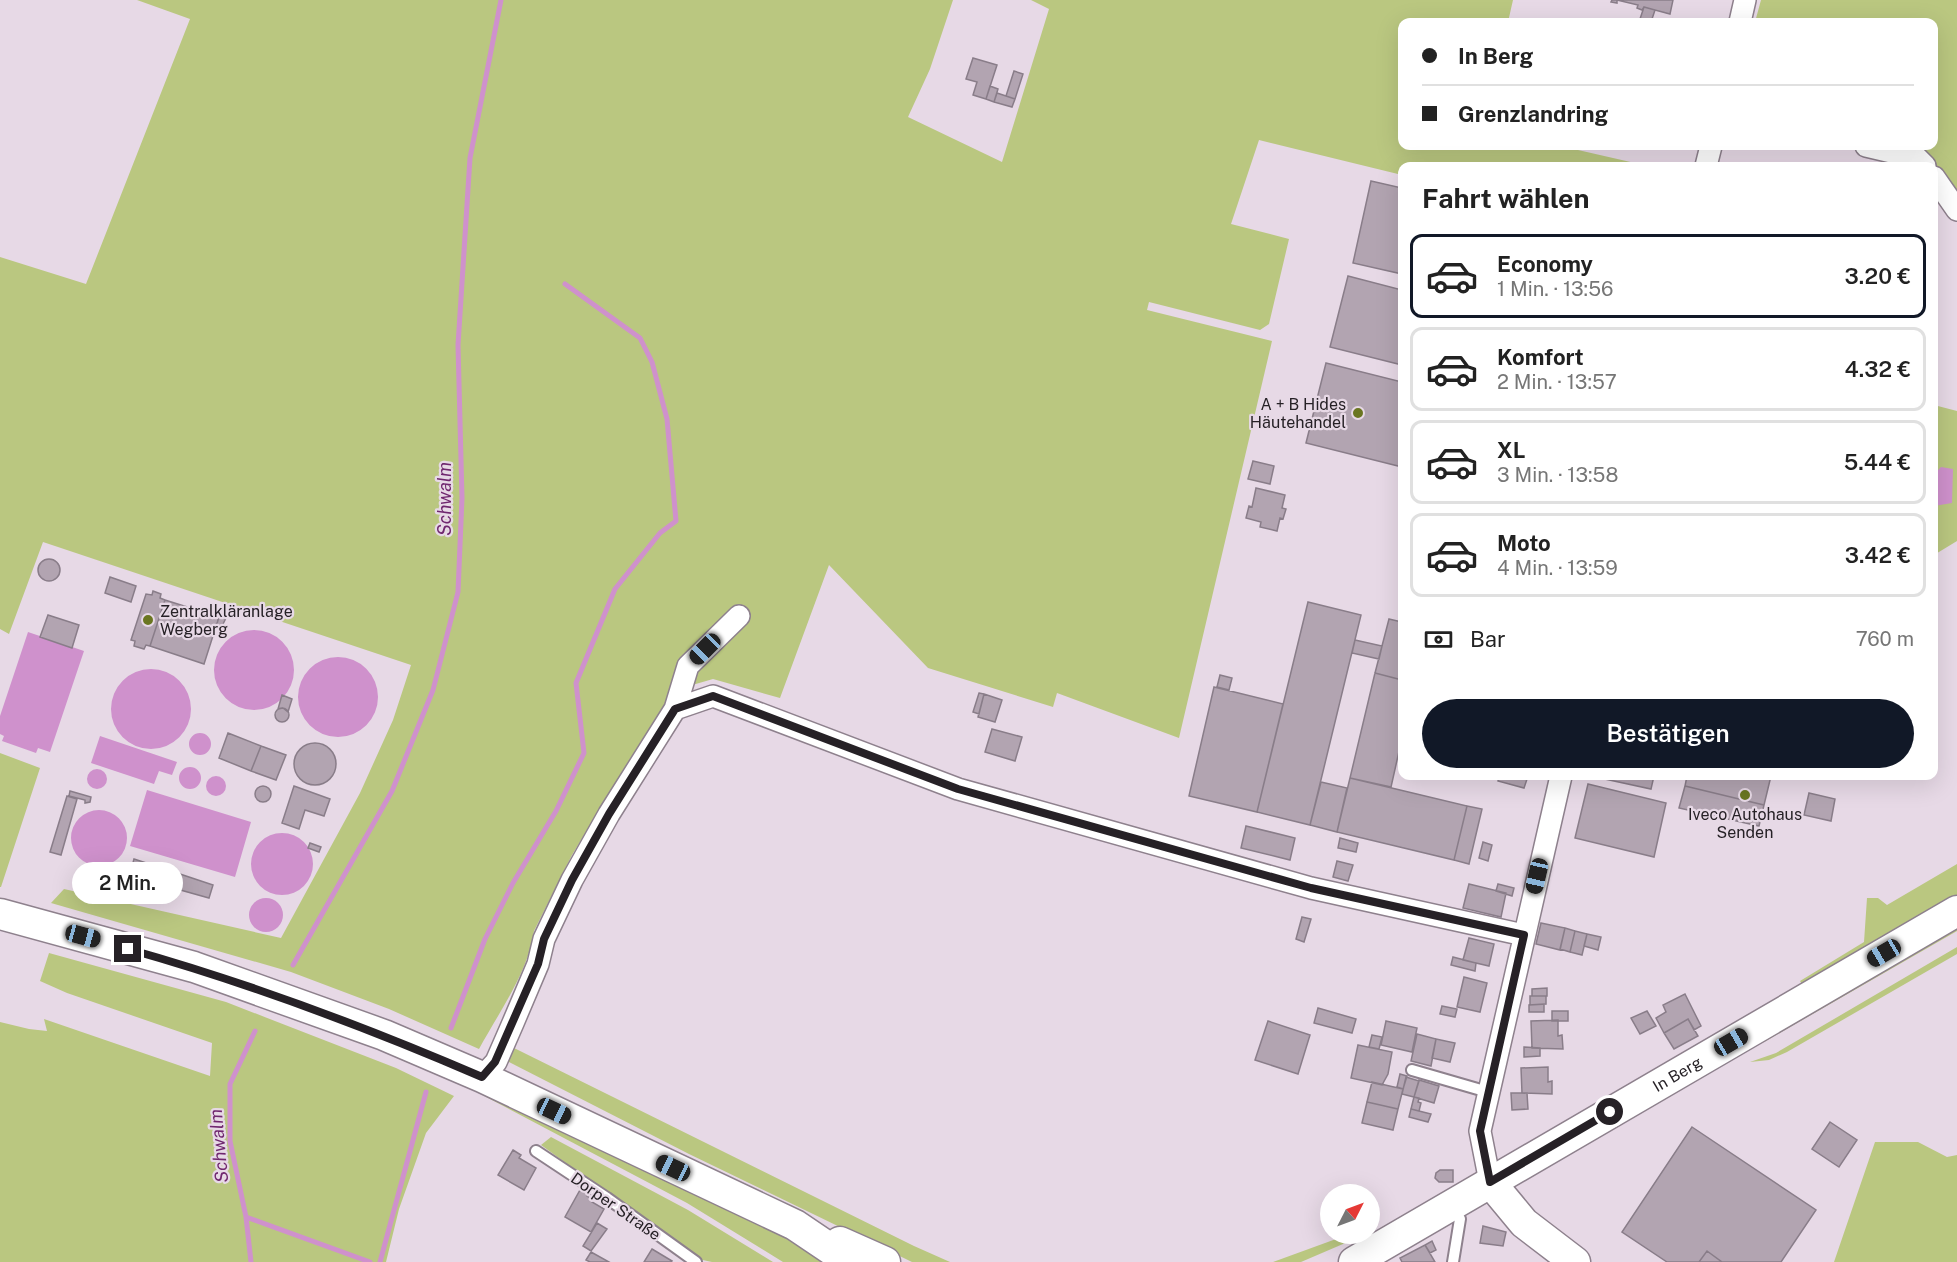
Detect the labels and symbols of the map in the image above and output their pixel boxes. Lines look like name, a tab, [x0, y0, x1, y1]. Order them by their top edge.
place label: A + B Hides Häutehandel	[1250, 395, 1346, 432]
marker: A + B Hides Häutehandel	[1351, 406, 1365, 420]
water label: Schwalm	[434, 462, 455, 536]
place label: Zentralkläranlage Wegberg	[160, 602, 293, 639]
marker: Zentralkläranlage Wegberg	[141, 613, 155, 627]
car	[686, 630, 724, 668]
marker: Iveco Autohaus Senden	[1738, 788, 1752, 802]
place label: Iveco Autohaus Senden	[1688, 805, 1802, 842]
car	[1524, 856, 1550, 896]
callout: 2 Min.	[72, 862, 184, 904]
car	[63, 923, 103, 949]
route end	[114, 935, 141, 962]
car	[1864, 936, 1904, 970]
car	[1711, 1025, 1751, 1059]
street label: In Berg	[1650, 1053, 1705, 1096]
car	[534, 1095, 574, 1127]
route start	[1596, 1098, 1623, 1125]
water label: Schwalm	[205, 1108, 232, 1184]
car	[653, 1152, 693, 1184]
street label: Dorper Straße	[567, 1168, 664, 1244]
north arrow	[1320, 1184, 1380, 1244]

